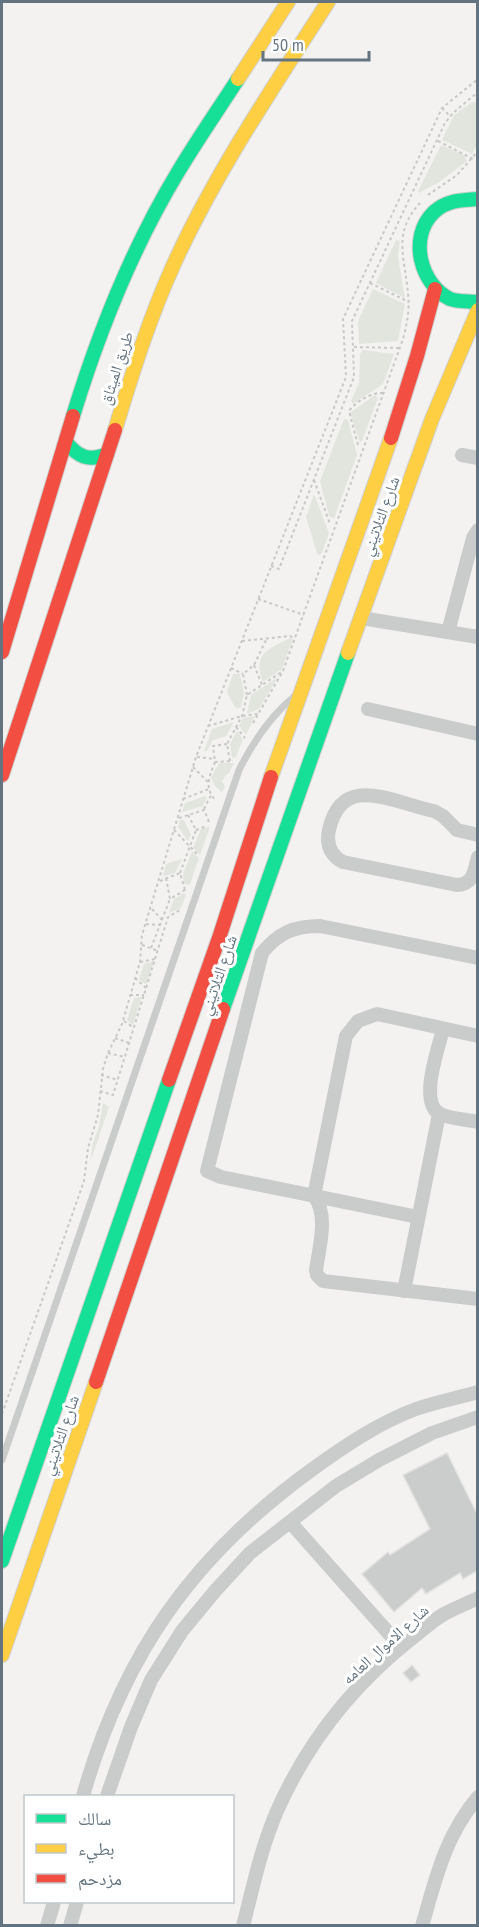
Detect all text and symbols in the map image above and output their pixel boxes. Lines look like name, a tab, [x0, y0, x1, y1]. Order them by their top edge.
scale bar	[263, 24, 370, 62]
text: 50 m	[272, 33, 304, 56]
street label: طريق الميثاق	[95, 329, 138, 407]
street label: شارع التلاتيني	[356, 473, 407, 560]
street label: شارع التلاتيني	[195, 932, 244, 1019]
street label: شارع التلاتيني	[37, 1392, 86, 1479]
street label: شارع الاموال العامه	[338, 1600, 433, 1689]
legend	[24, 1795, 234, 1903]
text: سالك	[78, 1807, 111, 1830]
text: بطيء	[78, 1837, 115, 1864]
text: مزدحم	[78, 1867, 122, 1891]

